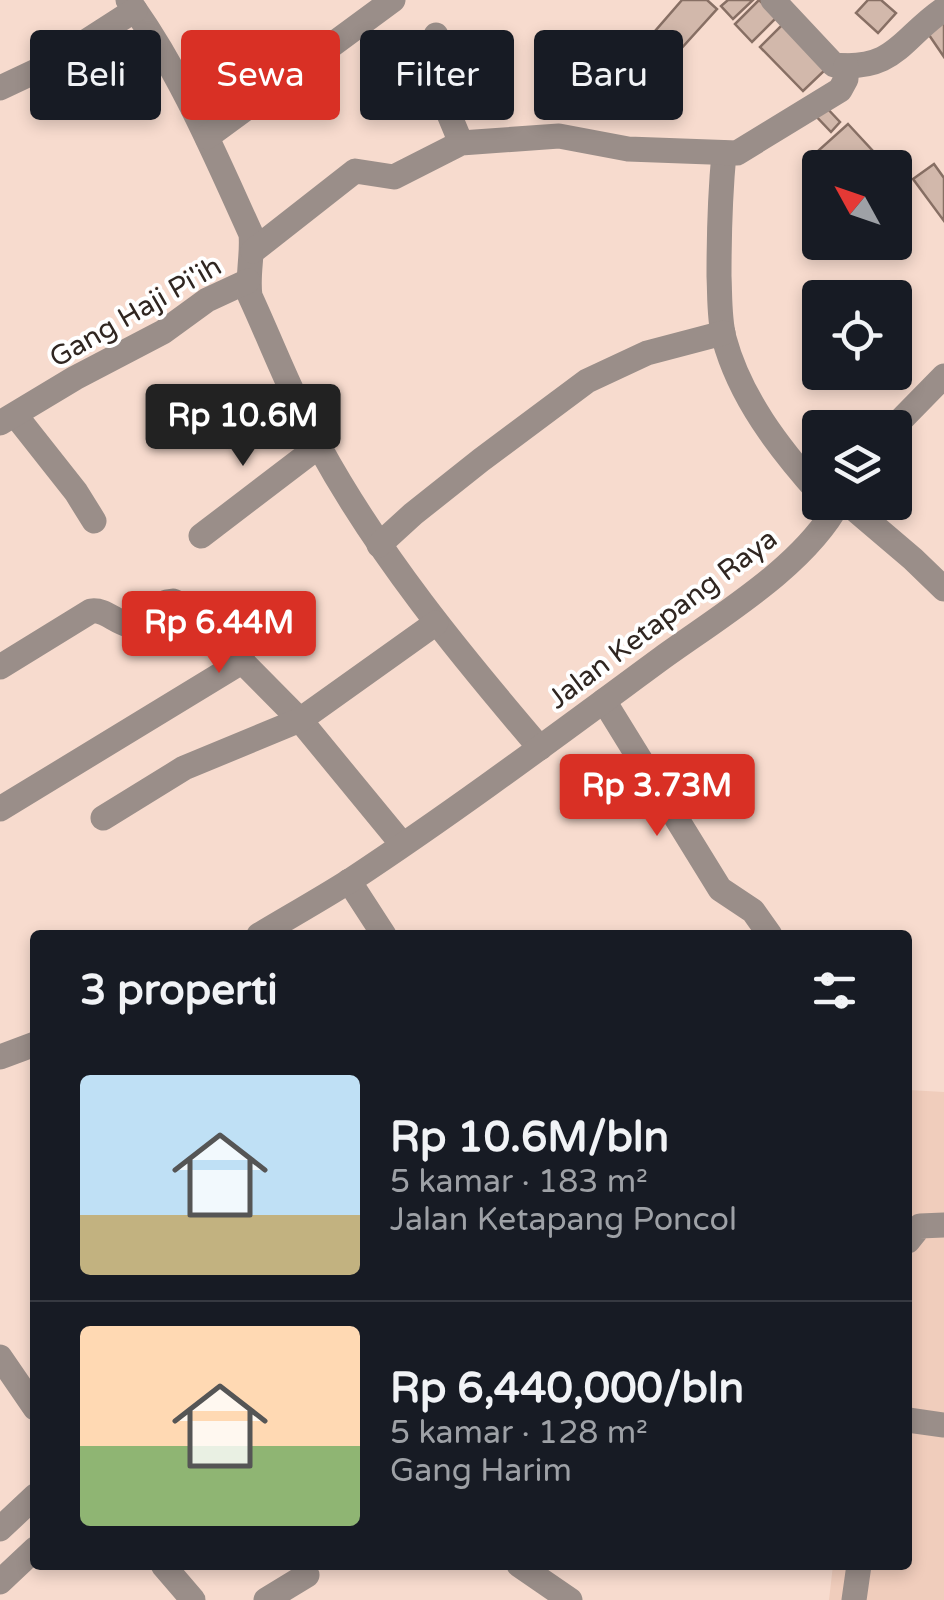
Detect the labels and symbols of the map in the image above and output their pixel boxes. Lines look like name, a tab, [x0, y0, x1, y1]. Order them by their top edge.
north arrow	[802, 150, 912, 260]
street label: Gang Haji Pi'ih	[43, 249, 228, 375]
pin: Rp 10.6M	[140, 384, 346, 469]
street label: Jalan Ketapang Raya	[541, 521, 784, 716]
pin: Rp 6.44M	[116, 591, 322, 676]
pin: Rp 3.73M	[554, 754, 760, 839]

